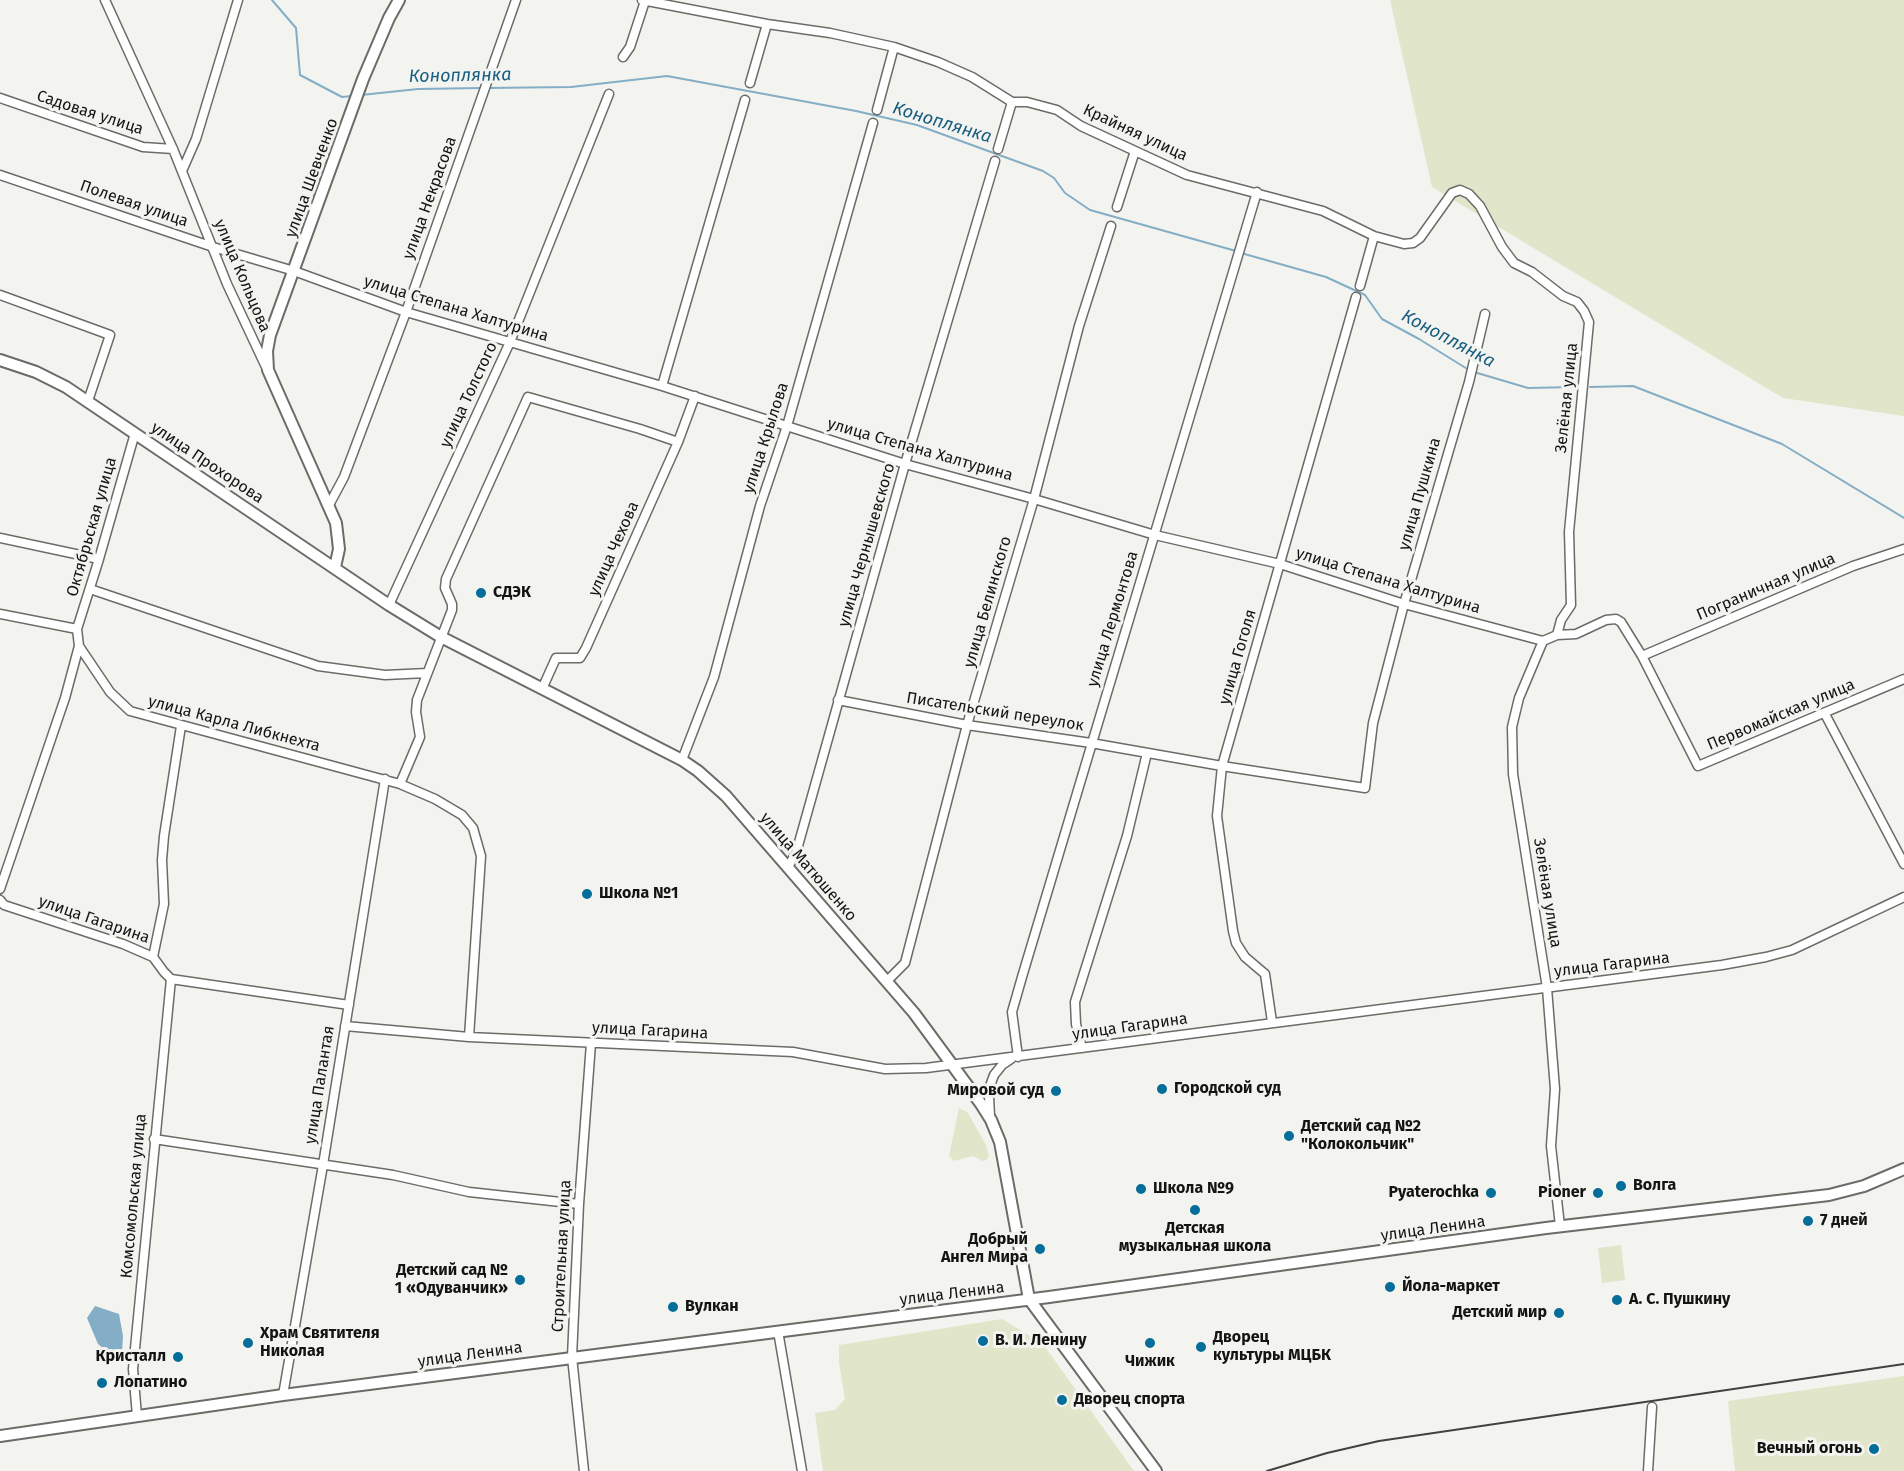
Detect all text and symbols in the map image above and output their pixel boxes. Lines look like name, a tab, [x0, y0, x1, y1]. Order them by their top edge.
water label: Коноплянка	[409, 64, 511, 88]
street label: Садовая улица	[34, 87, 146, 139]
water label: Коноплянка	[890, 98, 994, 148]
street label: Крайняя улица	[1080, 100, 1190, 166]
street label: улица Шевченко	[281, 116, 343, 240]
street label: улица Некрасова	[399, 134, 461, 262]
street label: Полевая улица	[77, 177, 191, 231]
street label: улица Кольцова	[210, 217, 274, 335]
street label: улица Степана Халтурина	[361, 272, 551, 346]
water label: Коноплянка	[1398, 305, 1498, 373]
street label: улица Толстого	[436, 339, 502, 451]
street label: Зелёная улица	[1552, 342, 1582, 454]
street label: улица Крылова	[739, 380, 793, 496]
street label: улица Степана Халтурина	[825, 414, 1015, 486]
street label: улица Прохорова	[147, 418, 267, 508]
street label: улица Пушкина	[1395, 435, 1445, 553]
street label: Октябрьская улица	[63, 455, 121, 599]
street label: улица Чернышевского	[834, 461, 900, 629]
street label: улица Чехова	[585, 499, 643, 599]
street label: улица Белинского	[960, 534, 1016, 670]
street label: улица Степана Халтурина	[1293, 544, 1483, 618]
street label: улица Лермонтова	[1083, 549, 1143, 689]
street label: Пограничная улица	[1694, 549, 1838, 625]
place label: СДЭК	[493, 583, 531, 603]
marker: СДЭК	[474, 586, 488, 600]
street label: улица Гоголя	[1215, 607, 1261, 707]
street label: Первомайская улица	[1704, 675, 1858, 755]
street label: Писательский переулок	[905, 688, 1085, 736]
street label: улица Карла Либкнехта	[146, 692, 322, 756]
street label: улица Матюшенко	[756, 809, 860, 925]
street label: Зелёная улица	[1529, 837, 1565, 949]
place label: Школа №1	[599, 884, 679, 904]
marker: Школа №1	[580, 887, 594, 901]
street label: улица Гагарина	[36, 892, 152, 948]
street label: улица Гагарина	[1553, 948, 1671, 982]
street label: улица Гагарина	[1071, 1009, 1189, 1045]
street label: улица Гагарина	[591, 1018, 709, 1044]
street label: улица Палантая	[301, 1024, 339, 1146]
place label: Городской суд	[1174, 1079, 1281, 1099]
place label: Мировой суд	[947, 1081, 1044, 1101]
marker: Городской суд	[1155, 1082, 1169, 1096]
marker: Мировой суд	[1049, 1084, 1063, 1098]
street label: Комсомольская улица	[117, 1113, 151, 1279]
place label: Детский сад №2 "Колокольчик"	[1301, 1117, 1421, 1155]
marker: Детский сад №2 "Колокольчик"	[1282, 1129, 1296, 1143]
place label: Волга	[1633, 1176, 1676, 1196]
street label: Строительная улица	[548, 1179, 576, 1333]
place label: Школа №9	[1153, 1179, 1234, 1199]
marker: Волга	[1614, 1179, 1628, 1193]
marker: Школа №9	[1134, 1182, 1148, 1196]
place label: Pyaterochka	[1389, 1183, 1479, 1203]
place label: Pioner	[1538, 1183, 1586, 1203]
marker: Pyaterochka	[1484, 1186, 1498, 1200]
marker: Pioner	[1591, 1186, 1605, 1200]
marker: Детская музыкальная школа	[1188, 1203, 1202, 1217]
place label: 7 дней	[1820, 1211, 1868, 1231]
street label: улица Ленина	[1379, 1212, 1487, 1246]
marker: 7 дней	[1801, 1214, 1815, 1228]
place label: Детская музыкальная школа	[1119, 1219, 1271, 1257]
place label: Добрый Ангел Мира	[941, 1230, 1028, 1268]
marker: Добрый Ангел Мира	[1033, 1242, 1047, 1256]
place label: Детский сад № 1 «Одуванчик»	[395, 1261, 508, 1299]
marker: Детский сад № 1 «Одуванчик»	[513, 1273, 527, 1287]
place label: Йола-маркет	[1402, 1277, 1500, 1297]
street label: улица Ленина	[899, 1278, 1005, 1310]
marker: Йола-маркет	[1383, 1280, 1397, 1294]
place label: А. С. Пушкину	[1629, 1290, 1730, 1310]
marker: А. С. Пушкину	[1610, 1293, 1624, 1307]
place label: Вулкан	[685, 1297, 739, 1317]
marker: Вулкан	[666, 1300, 680, 1314]
place label: Детский мир	[1452, 1303, 1547, 1323]
marker: Детский мир	[1552, 1306, 1566, 1320]
place label: Храм Святителя Николая	[260, 1324, 380, 1362]
place label: Дворец культуры МЦБК	[1213, 1328, 1331, 1366]
place label: В. И. Ленину	[995, 1331, 1087, 1351]
marker: В. И. Ленину	[976, 1334, 990, 1348]
marker: Храм Святителя Николая	[241, 1336, 255, 1350]
marker: Чижик	[1143, 1336, 1157, 1350]
street label: улица Ленина	[416, 1338, 524, 1372]
marker: Дворец культуры МЦБК	[1194, 1340, 1208, 1354]
place label: Кристалл	[95, 1347, 166, 1367]
marker: Кристалл	[171, 1350, 185, 1364]
place label: Чижик	[1125, 1352, 1175, 1372]
place label: Лопатино	[114, 1373, 187, 1393]
marker: Лопатино	[95, 1376, 109, 1390]
place label: Дворец спорта	[1074, 1390, 1185, 1410]
marker: Дворец спорта	[1055, 1393, 1069, 1407]
place label: Вечный огонь	[1757, 1439, 1862, 1459]
marker: Вечный огонь	[1867, 1442, 1881, 1456]

